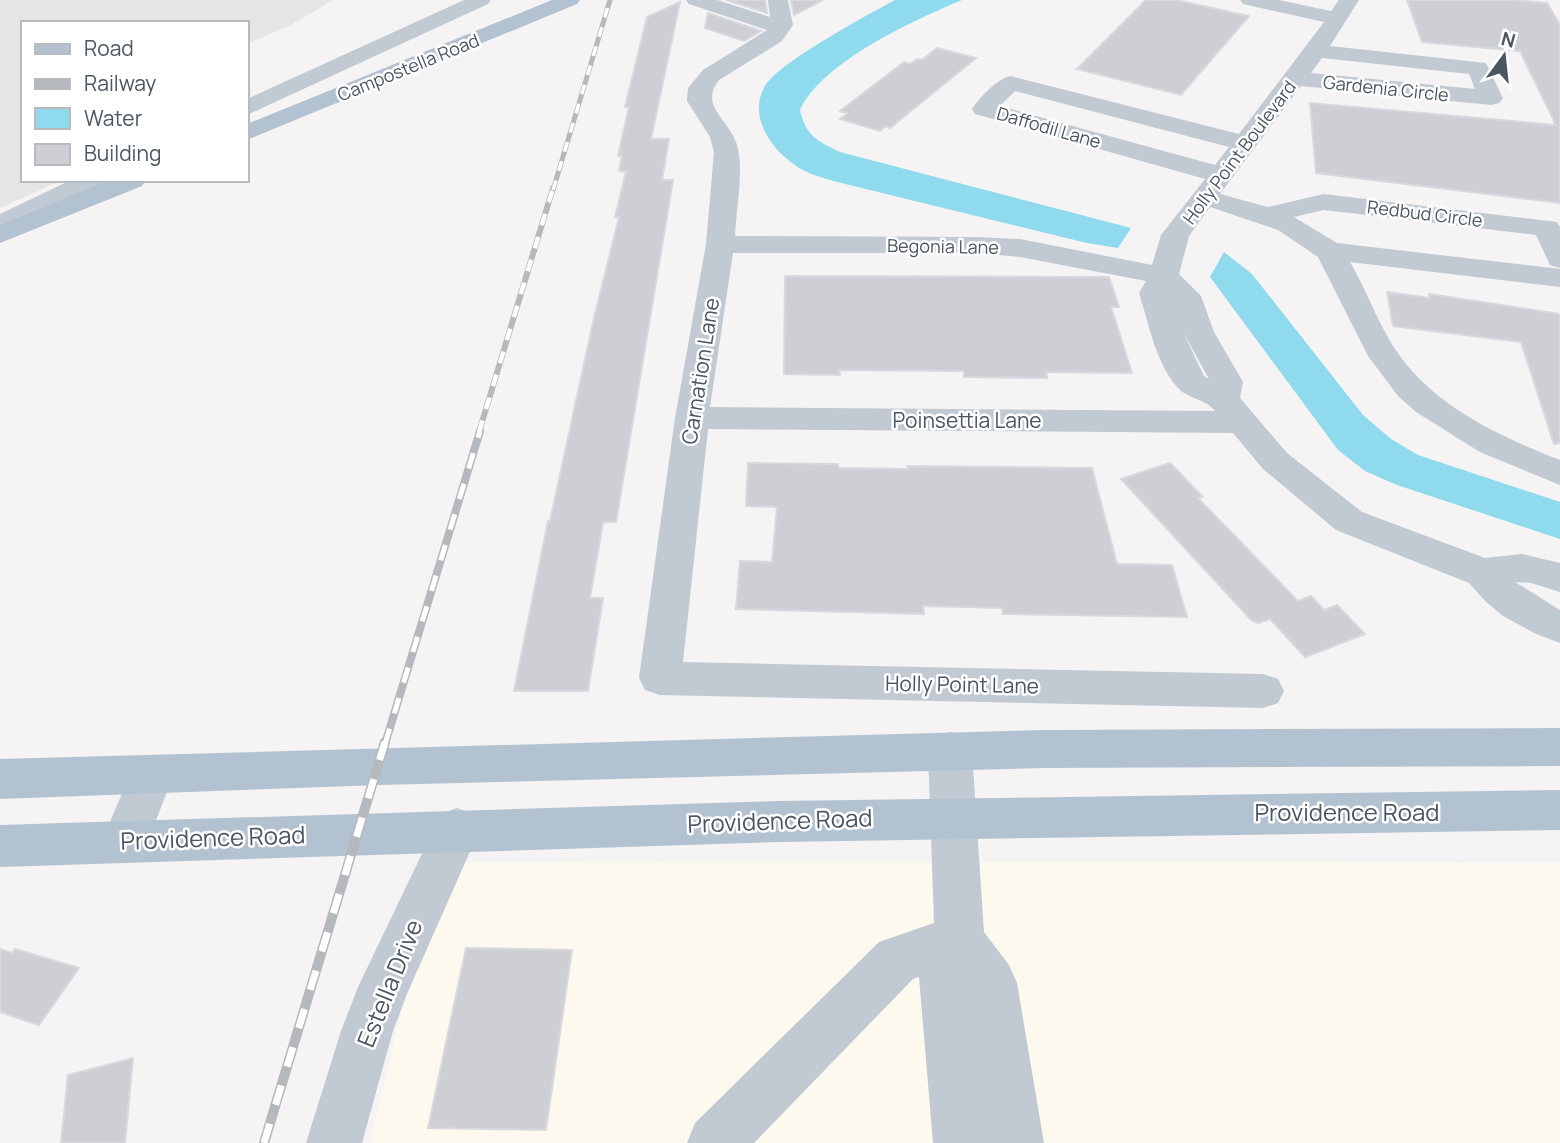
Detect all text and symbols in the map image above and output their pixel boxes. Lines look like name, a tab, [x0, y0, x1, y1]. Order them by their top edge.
legend	[21, 21, 248, 182]
north arrow	[1469, 21, 1539, 91]
text: N	[1498, 25, 1518, 54]
street label: Campostella Road	[334, 28, 482, 106]
text: Road	[84, 34, 134, 62]
text: Railway	[84, 69, 156, 97]
street label: Gardenia Circle	[1322, 69, 1450, 107]
street label: Holly Point Boulevard	[1177, 75, 1301, 229]
street label: Daffodil Lane	[994, 101, 1104, 153]
text: Water	[84, 104, 143, 132]
text: Building	[84, 139, 161, 167]
street label: Redbud Circle	[1366, 194, 1484, 232]
street label: Begonia Lane	[887, 233, 999, 259]
street label: Carnation Lane	[675, 296, 725, 446]
street label: Poinsettia Lane	[892, 406, 1042, 434]
street label: Holly Point Lane	[885, 669, 1039, 699]
street label: Providence Road	[1254, 795, 1440, 828]
street label: Providence Road	[687, 800, 873, 840]
street label: Providence Road	[120, 817, 306, 857]
street label: Estella Drive	[348, 914, 430, 1052]

